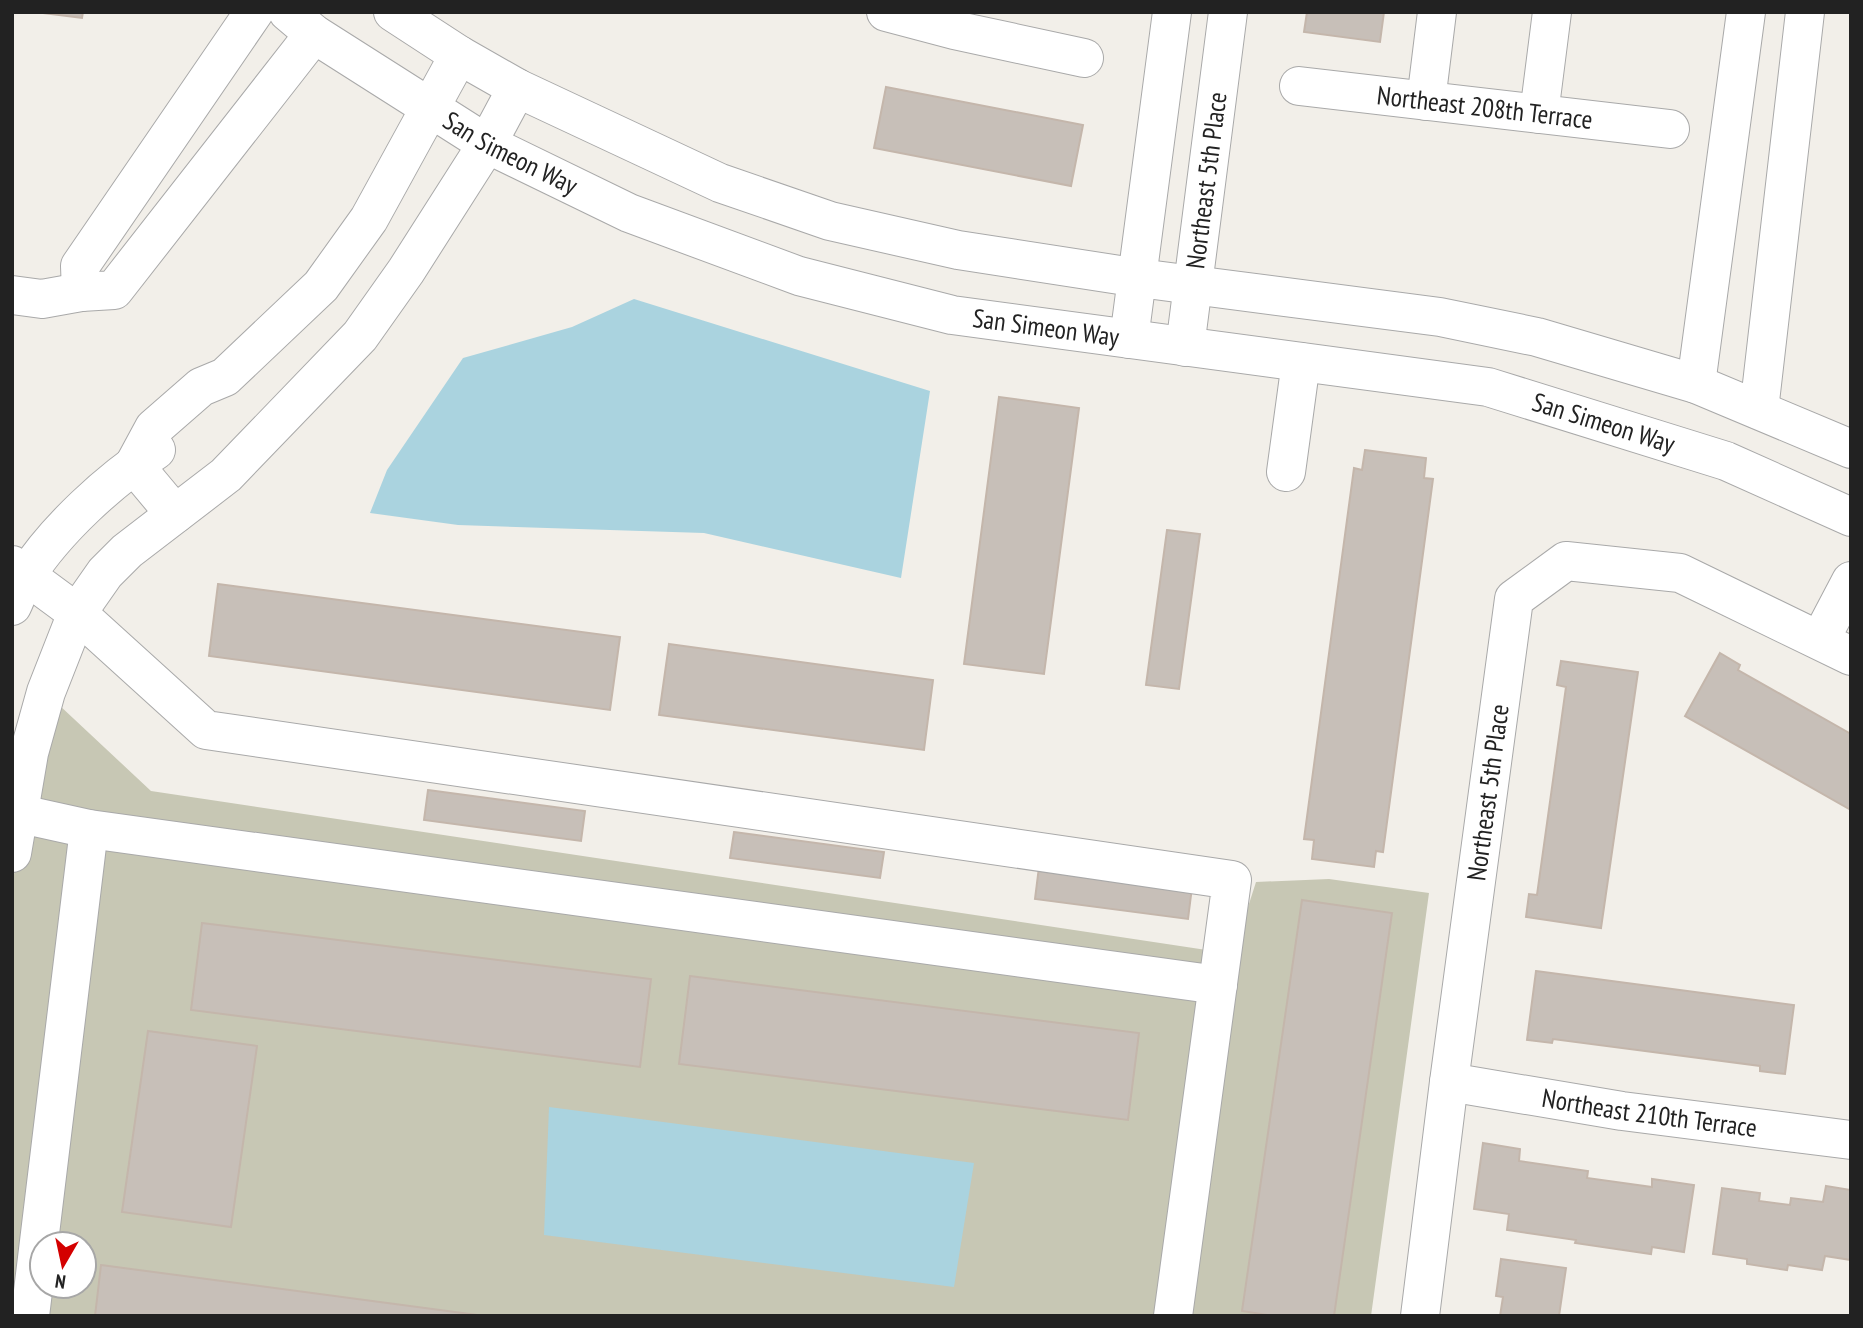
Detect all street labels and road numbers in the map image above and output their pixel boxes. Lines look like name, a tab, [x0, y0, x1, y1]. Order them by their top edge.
street label: Northeast 208th Terrace	[1375, 78, 1594, 136]
street label: Northeast 5th Place	[1178, 90, 1234, 271]
street label: San Simeon Way	[437, 104, 583, 202]
street label: San Simeon Way	[971, 301, 1121, 353]
street label: San Simeon Way	[1529, 385, 1679, 460]
street label: Northeast 5th Place	[1459, 702, 1516, 883]
street label: Northeast 210th Terrace	[1540, 1081, 1759, 1144]

